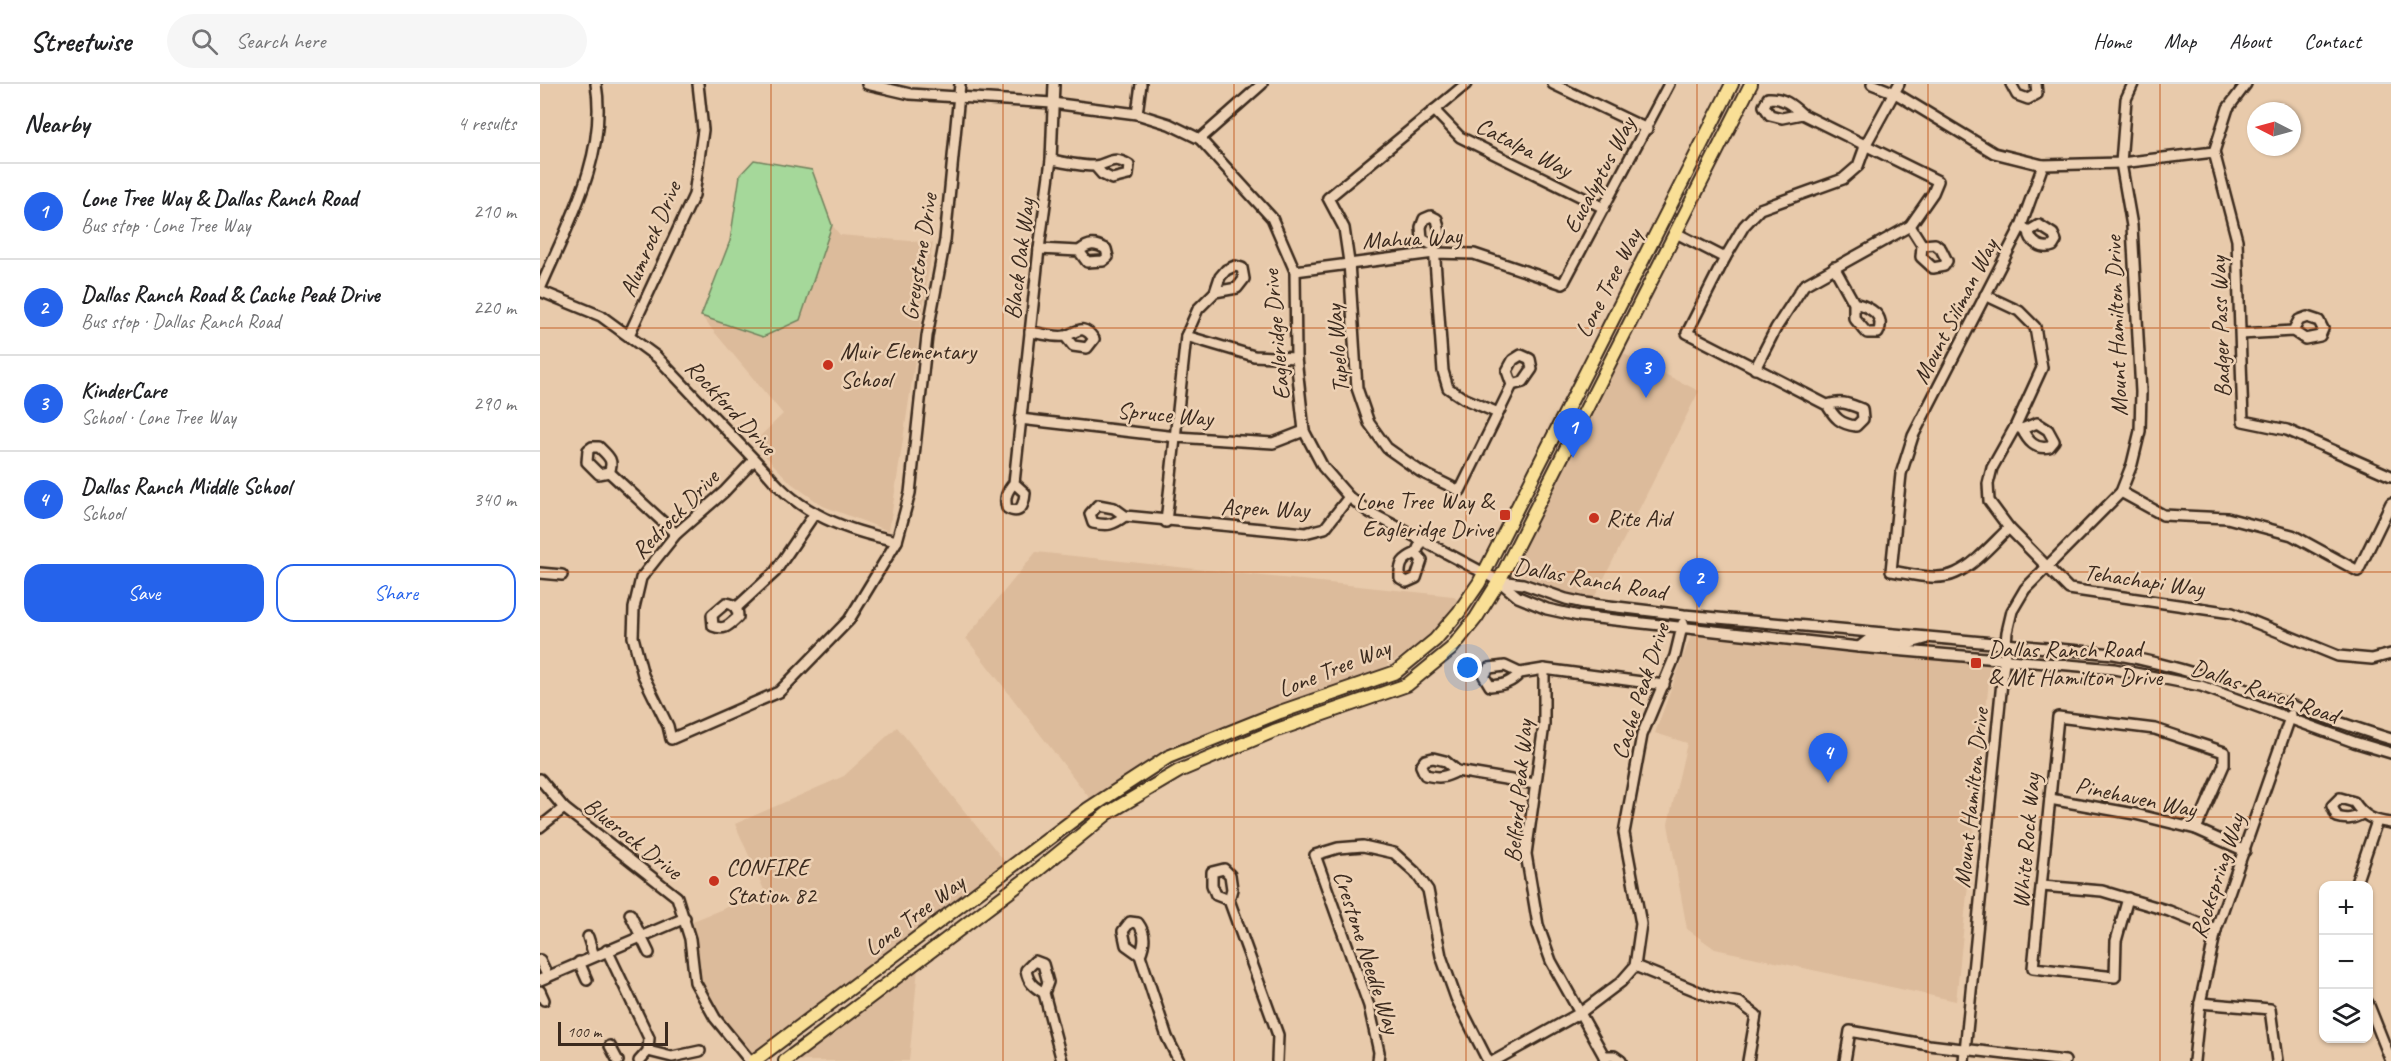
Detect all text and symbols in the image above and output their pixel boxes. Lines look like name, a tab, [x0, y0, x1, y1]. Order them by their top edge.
search box	[167, 14, 587, 68]
text: Streetwise	[30, 24, 131, 59]
icon: search	[188, 25, 221, 58]
text: Search here	[236, 27, 325, 55]
text: Home	[2093, 28, 2131, 54]
text: Map	[2164, 28, 2196, 54]
text: About	[2229, 28, 2271, 54]
text: Contact	[2304, 28, 2361, 54]
north arrow	[2247, 102, 2301, 156]
text: Nearby	[24, 107, 89, 140]
street label: Catalpa Way	[1471, 110, 1579, 185]
street label: Eucalyptus Way	[1556, 110, 1643, 238]
text: 4 results	[457, 111, 516, 136]
street label: Alumrock Drive	[612, 175, 689, 301]
text: Lone Tree Way & Dallas Ranch Road	[81, 185, 357, 213]
street label: Greystone Drive	[894, 189, 944, 323]
street label: Black Oak Way	[997, 195, 1042, 321]
text: 1	[39, 199, 48, 224]
text: 210 m	[473, 199, 516, 224]
text: Bus stop · Lone Tree Way	[81, 213, 250, 238]
street label: Mahua Way	[1362, 220, 1464, 256]
street label: Lone Tree Way	[1568, 222, 1649, 342]
street label: Mount Siliman Way	[1906, 232, 2005, 389]
street label: Mount Hamilton Drive	[2098, 233, 2134, 417]
street label: Badger Pass Way	[2202, 254, 2237, 398]
street label: Eagleridge Drive	[1255, 266, 1297, 402]
text: Dallas Ranch Road & Cache Peak Drive	[81, 281, 380, 309]
text: 2	[39, 295, 48, 320]
text: 220 m	[473, 295, 516, 320]
street label: Tupelo Way	[1318, 302, 1356, 395]
text: Bus stop · Dallas Ranch Road	[81, 309, 280, 334]
place label: Muir Elementary School	[840, 336, 978, 394]
pin: 3	[1626, 348, 1666, 398]
street label: Rockford Drive	[679, 353, 785, 463]
marker: Muir Elementary School	[821, 358, 835, 372]
text: KinderCare	[81, 377, 166, 405]
text: 3	[39, 391, 48, 416]
text: 290 m	[473, 391, 516, 416]
street label: Spruce Way	[1116, 395, 1216, 433]
text: School · Lone Tree Way	[81, 405, 236, 430]
pin: 1	[1554, 408, 1592, 458]
street label: Redrock Drive	[625, 461, 727, 565]
text: Dallas Ranch Middle School	[81, 473, 291, 501]
place label: Lone Tree Way & Eagleridge Drive	[1356, 486, 1495, 544]
text: 4	[39, 487, 48, 512]
text: 340 m	[473, 487, 516, 512]
street label: Aspen Way	[1220, 491, 1312, 525]
text: School	[81, 501, 124, 526]
place label: Rite Aid	[1606, 503, 1674, 533]
marker: Lone Tree Way & Eagleridge Drive	[1498, 508, 1512, 522]
marker: Rite Aid	[1587, 511, 1601, 525]
street label: Dallas Ranch Road	[1512, 551, 1672, 608]
street label: Tehachapi Way	[2082, 557, 2208, 604]
pin: 2	[1680, 558, 1718, 608]
button: Save	[24, 564, 264, 622]
button: Share	[276, 564, 516, 622]
street label: Cache Peak Drive	[1604, 617, 1677, 763]
street label: Lone Tree Way	[1274, 631, 1396, 704]
place label: Dallas Ranch Road & Mt Hamilton Drive	[1988, 634, 2164, 692]
street label: Dallas Ranch Road	[2187, 652, 2346, 731]
your location	[1453, 653, 1482, 682]
marker: Dallas Ranch Road & Mt Hamilton Drive	[1969, 656, 1983, 670]
street label: Mount Hamilton Drive	[1947, 704, 1996, 889]
street label: Belford Peak Way	[1497, 717, 1539, 864]
pin: 4	[1808, 734, 1848, 783]
street label: Pinehaven Way	[2073, 770, 2201, 825]
street label: White Rock Way	[2005, 771, 2047, 910]
street label: Bluerock Drive	[578, 790, 690, 887]
street label: Rockspring Way	[2183, 808, 2252, 942]
place label: CONFIRE Station 82	[726, 852, 818, 910]
street label: Lone Tree Way	[858, 866, 972, 963]
street label: Crestone Needle Way	[1327, 867, 1408, 1039]
marker: CONFIRE Station 82	[707, 874, 721, 888]
map controls	[2319, 881, 2373, 1043]
button: +	[2319, 881, 2373, 935]
button: −	[2319, 935, 2373, 989]
button: layers	[2319, 989, 2373, 1043]
scale bar	[558, 1019, 668, 1046]
text: 100 m	[567, 1022, 601, 1042]

